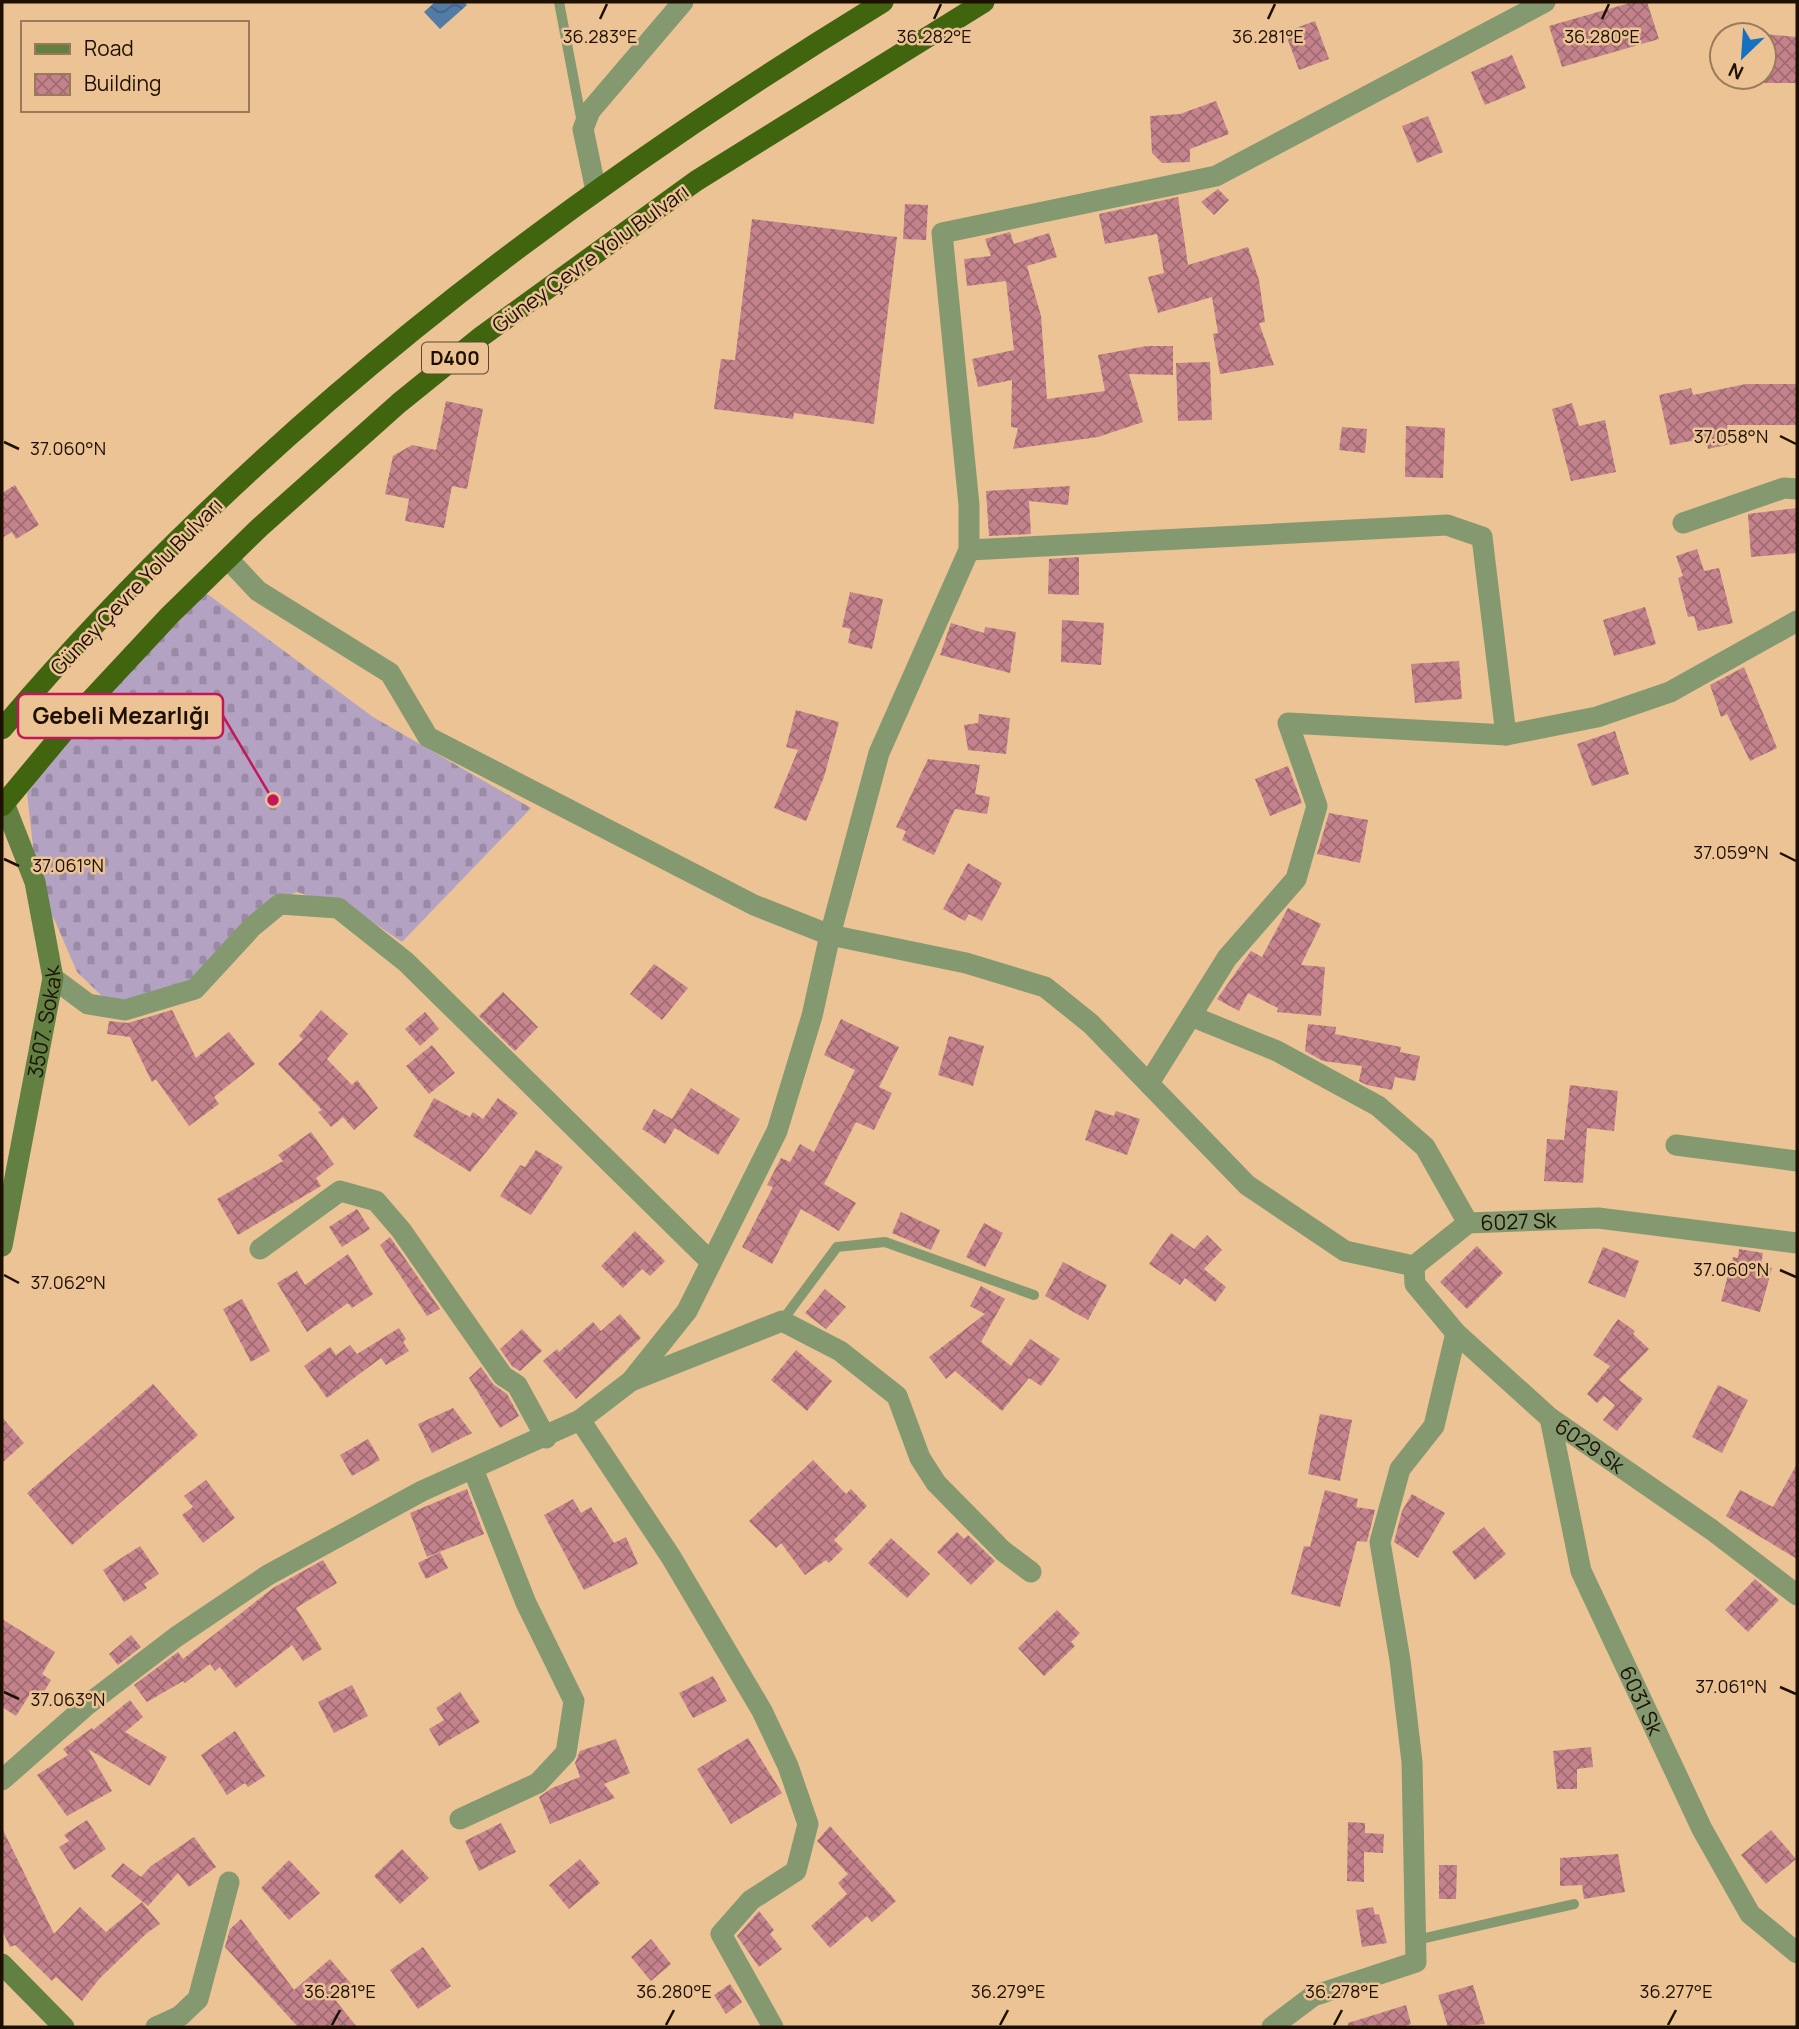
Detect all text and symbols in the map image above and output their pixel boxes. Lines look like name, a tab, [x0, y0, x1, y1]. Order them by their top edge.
legend	[21, 21, 248, 112]
north arrow	[1708, 21, 1778, 91]
text: 36.283°E	[563, 24, 637, 48]
text: 36.282°E	[896, 24, 972, 48]
text: 36.281°E	[1232, 24, 1304, 48]
text: 36.280°E	[1564, 24, 1640, 48]
text: Road	[84, 34, 134, 62]
text: N	[1724, 57, 1747, 86]
text: Building	[84, 69, 161, 97]
street label: Güney Çevre Yolu Bulvarı	[486, 177, 694, 339]
road number: D400	[422, 342, 488, 374]
text: 37.058°N	[1694, 424, 1768, 448]
text: 37.060°N	[30, 436, 106, 460]
street label: Güney Çevre Yolu Bulvarı	[44, 491, 228, 681]
callout: Gebeli Mezarlığı	[18, 694, 223, 738]
text: Gebeli Mezarlığı	[32, 699, 210, 731]
text: 37.059°N	[1693, 840, 1769, 864]
text: 37.061°N	[32, 853, 104, 877]
street label: 3507. Sokak	[20, 963, 67, 1080]
street label: 6027 Sk	[1480, 1206, 1557, 1237]
text: 37.060°N	[1693, 1257, 1769, 1281]
text: 37.062°N	[30, 1270, 106, 1294]
street label: 6029 Sk	[1550, 1412, 1630, 1480]
street label: 6031 Sk	[1613, 1661, 1670, 1740]
text: 37.061°N	[1695, 1674, 1767, 1698]
text: 37.063°N	[31, 1687, 105, 1711]
text: 36.281°E	[304, 1979, 376, 2003]
text: 36.280°E	[636, 1979, 712, 2003]
text: 36.279°E	[971, 1979, 1045, 2003]
text: 36.278°E	[1305, 1979, 1379, 2003]
text: 36.277°E	[1640, 1979, 1712, 2003]

